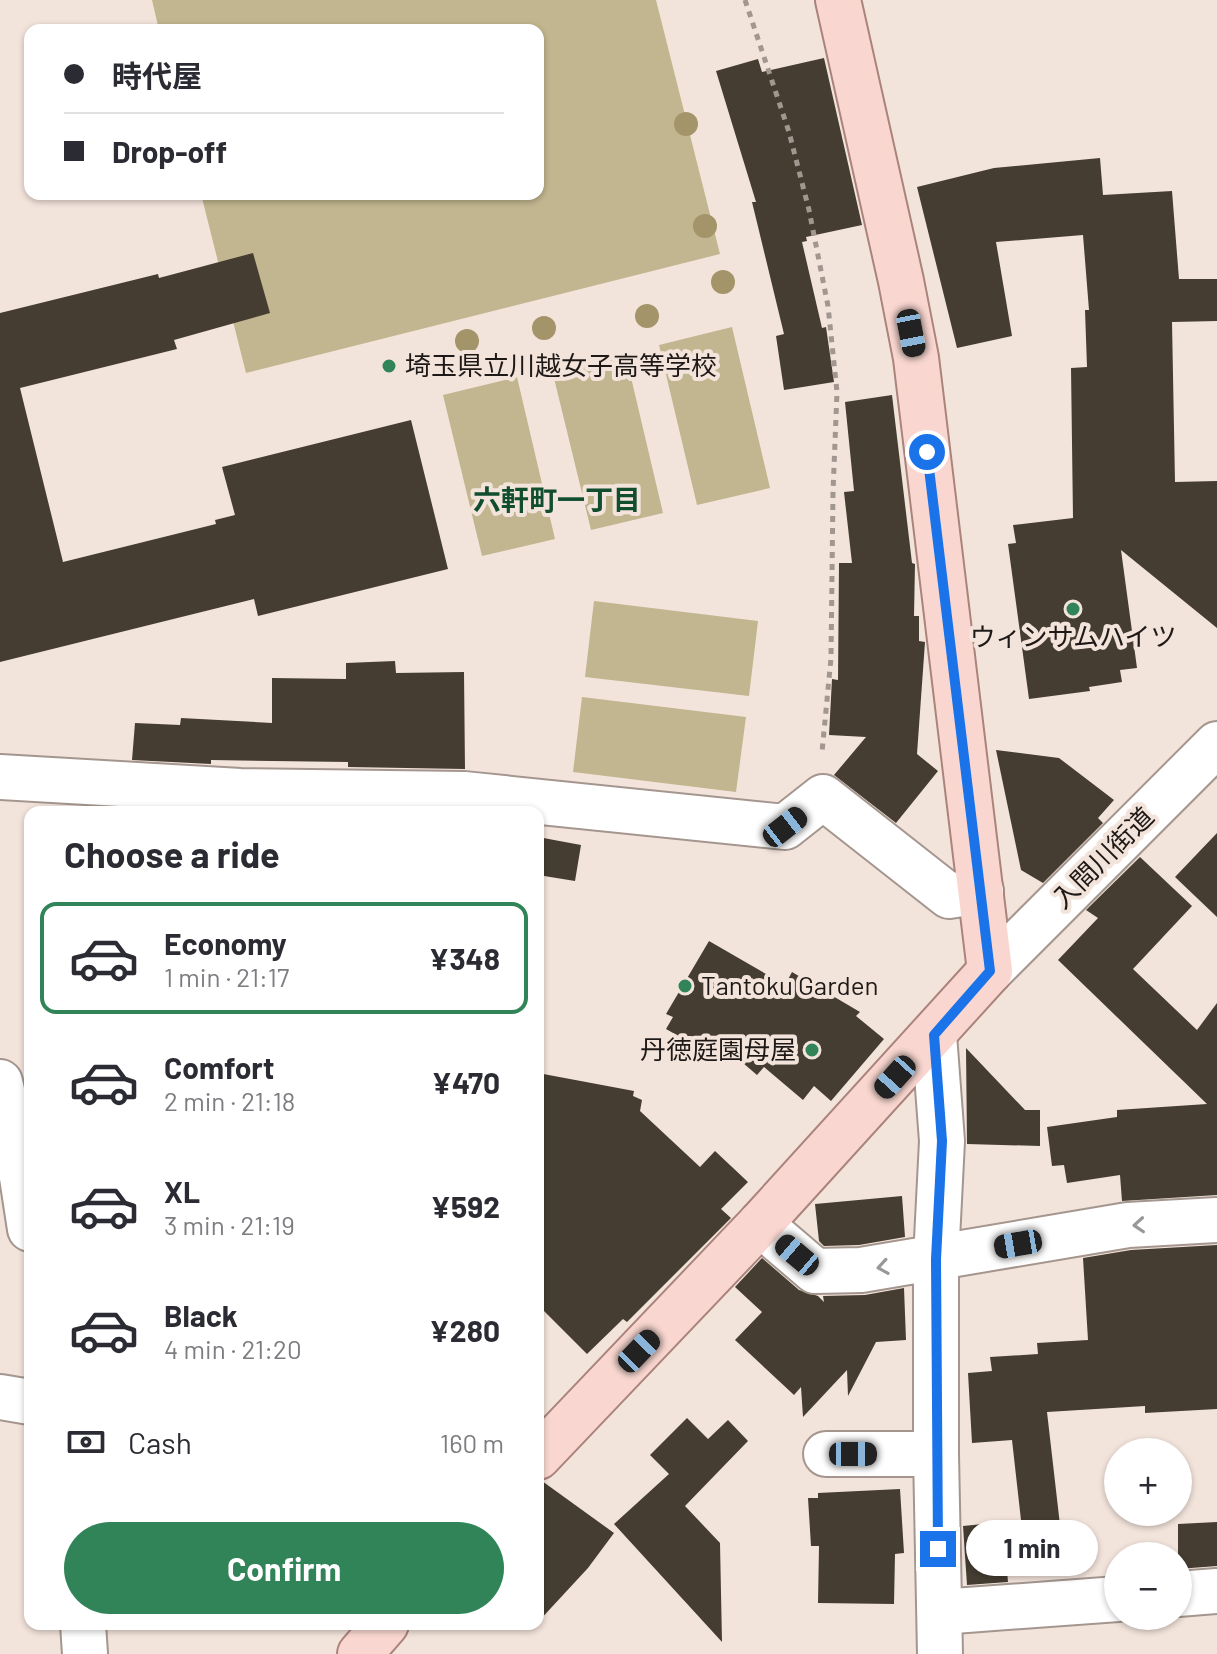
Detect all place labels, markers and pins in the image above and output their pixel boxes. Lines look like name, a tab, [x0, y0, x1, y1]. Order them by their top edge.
place label: 埼玉県立川越女子高等学校	[405, 349, 717, 380]
marker: 埼玉県立川越女子高等学校	[380, 357, 398, 375]
marker: ウィンサムハイツ	[1064, 600, 1082, 618]
place label: ウィンサムハイツ	[970, 620, 1176, 651]
place label: Tantoku Garden	[701, 969, 879, 1000]
marker: Tantoku Garden	[676, 977, 694, 995]
place label: 丹徳庭園母屋	[640, 1033, 796, 1064]
marker: 丹徳庭園母屋	[803, 1041, 821, 1059]

